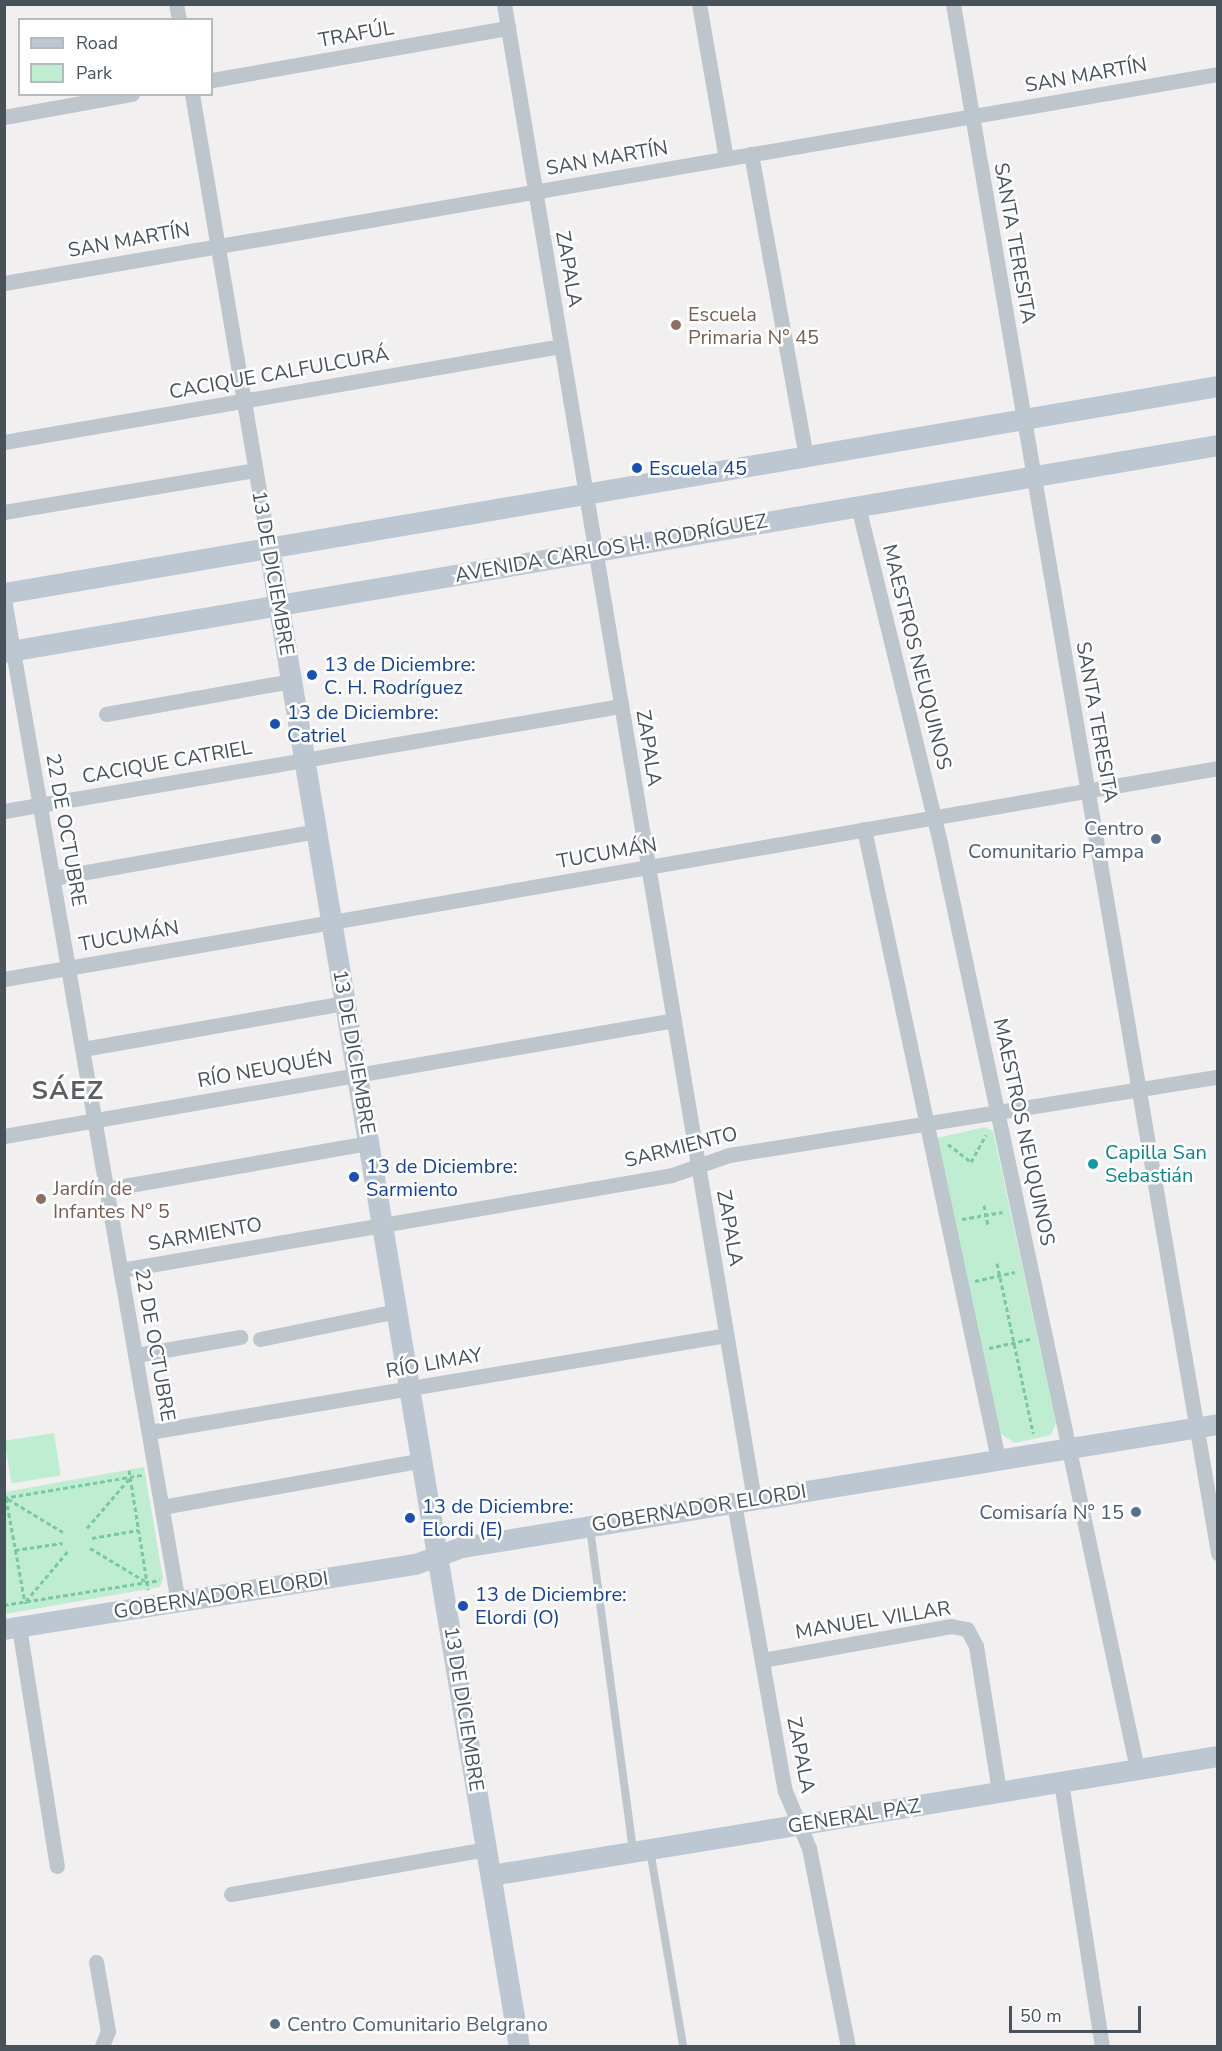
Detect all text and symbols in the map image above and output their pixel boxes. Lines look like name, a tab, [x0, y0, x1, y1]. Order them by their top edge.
street label: TRAFÚL	[316, 16, 396, 52]
legend	[18, 18, 213, 96]
text: Road	[76, 31, 118, 55]
street label: SAN MARTÍN	[1023, 52, 1149, 98]
text: Park	[76, 61, 112, 85]
street label: SAN MARTÍN	[544, 135, 670, 181]
street label: SANTA TERESITA	[989, 161, 1041, 325]
street label: SAN MARTÍN	[66, 217, 192, 263]
street label: ZAPALA	[550, 229, 588, 309]
place label: Escuela Primaria N° 45	[688, 302, 819, 349]
marker: Escuela Primaria N° 45	[669, 318, 683, 332]
street label: CACIQUE CALFULCURÁ	[167, 342, 391, 404]
place label: Escuela 45	[649, 456, 747, 480]
marker: Escuela 45	[630, 461, 644, 475]
street label: 13 DE DICIEMBRE	[247, 489, 299, 657]
street label: AVENIDA CARLOS H. RODRÍGUEZ	[453, 509, 769, 587]
street label: MAESTROS NEUQUINOS	[877, 542, 957, 772]
street label: SANTA TERESITA	[1071, 640, 1123, 804]
place label: 13 de Diciembre: C. H. Rodríguez	[324, 652, 476, 699]
marker: 13 de Diciembre: C. H. Rodríguez	[305, 668, 319, 682]
place label: 13 de Diciembre: Catriel	[287, 700, 439, 747]
street label: ZAPALA	[631, 708, 667, 788]
marker: 13 de Diciembre: Catriel	[268, 717, 282, 731]
street label: CACIQUE CATRIEL	[80, 735, 254, 789]
street label: 22 DE OCTUBRE	[41, 752, 91, 908]
place label: Centro Comunitario Pampa	[968, 816, 1144, 863]
street label: TUCUMÁN	[555, 832, 659, 874]
marker: Centro Comunitario Pampa	[1149, 832, 1163, 846]
street label: TUCUMÁN	[77, 915, 181, 957]
street label: 13 DE DICIEMBRE	[328, 968, 380, 1136]
street label: MAESTROS NEUQUINOS	[988, 1016, 1060, 1248]
street label: RÍO NEUQUÉN	[196, 1045, 334, 1093]
district label: SÁEZ	[32, 1075, 104, 1107]
street label: SARMIENTO	[622, 1121, 740, 1173]
place label: Capilla San Sebastián	[1105, 1140, 1207, 1187]
place label: 13 de Diciembre: Sarmiento	[366, 1154, 518, 1201]
marker: Capilla San Sebastián	[1086, 1157, 1100, 1171]
marker: 13 de Diciembre: Sarmiento	[347, 1170, 361, 1184]
place label: Jardín de Infantes N° 5	[53, 1176, 170, 1223]
street label: ZAPALA	[711, 1188, 749, 1268]
marker: Jardín de Infantes N° 5	[34, 1192, 48, 1206]
street label: SARMIENTO	[146, 1212, 264, 1256]
street label: 22 DE OCTUBRE	[130, 1267, 180, 1423]
street label: RÍO LIMAY	[384, 1343, 484, 1383]
street label: GOBERNADOR ELORDI	[590, 1479, 808, 1537]
place label: 13 de Diciembre: Elordi (E)	[422, 1494, 574, 1541]
place label: Comisaría N° 15	[979, 1500, 1124, 1524]
marker: Comisaría N° 15	[1129, 1505, 1143, 1519]
marker: 13 de Diciembre: Elordi (E)	[403, 1511, 417, 1525]
street label: GOBERNADOR ELORDI	[112, 1566, 330, 1624]
place label: 13 de Diciembre: Elordi (O)	[475, 1582, 627, 1629]
street label: MANUEL VILLAR	[794, 1596, 952, 1644]
marker: 13 de Diciembre: Elordi (O)	[456, 1599, 470, 1613]
street label: 13 DE DICIEMBRE	[439, 1625, 489, 1793]
street label: ZAPALA	[782, 1715, 820, 1795]
street label: GENERAL PAZ	[786, 1794, 922, 1838]
scale bar	[1012, 1994, 1144, 2032]
text: 50 m	[1020, 2004, 1062, 2028]
place label: Centro Comunitario Belgrano	[287, 2012, 548, 2036]
marker: Centro Comunitario Belgrano	[268, 2017, 282, 2031]

